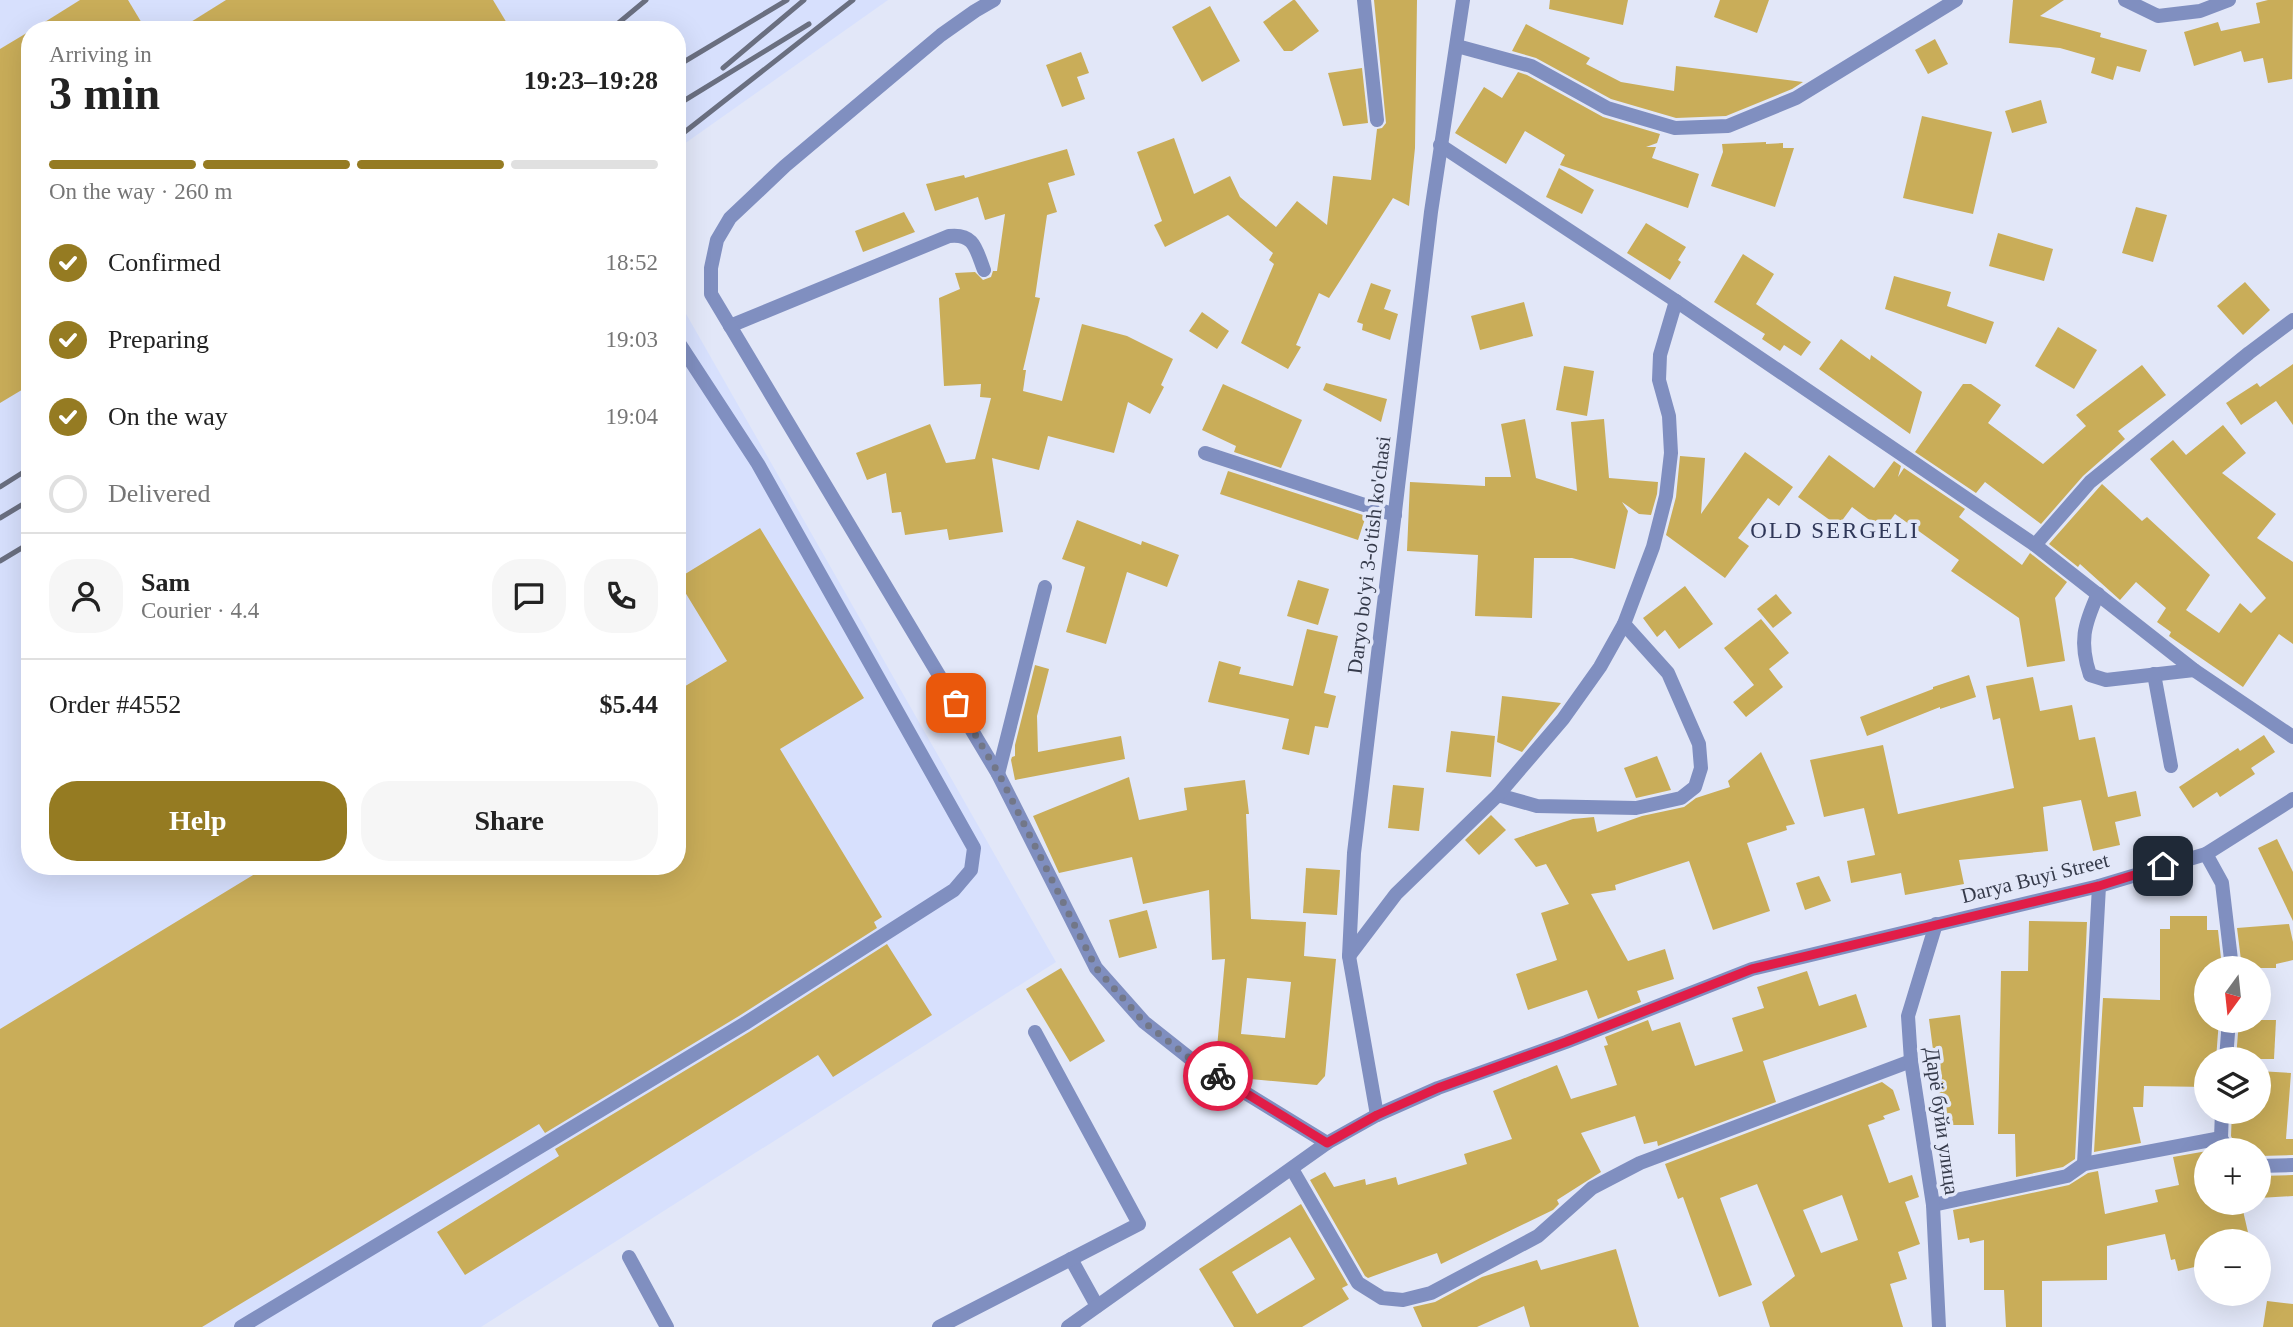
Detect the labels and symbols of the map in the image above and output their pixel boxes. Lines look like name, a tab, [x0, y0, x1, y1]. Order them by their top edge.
street label: Daryo bo'yi 3-o'tish ko'chasi	[1343, 435, 1396, 675]
district label: OLD SERGELI	[1750, 518, 1920, 543]
pin	[926, 673, 986, 733]
pin	[2133, 836, 2193, 896]
street label: Darya Buyi Street	[1959, 848, 2112, 908]
north arrow	[2194, 956, 2272, 1032]
courier	[1183, 1041, 1253, 1111]
street label: Дарё буйи улица	[1920, 1046, 1964, 1197]

